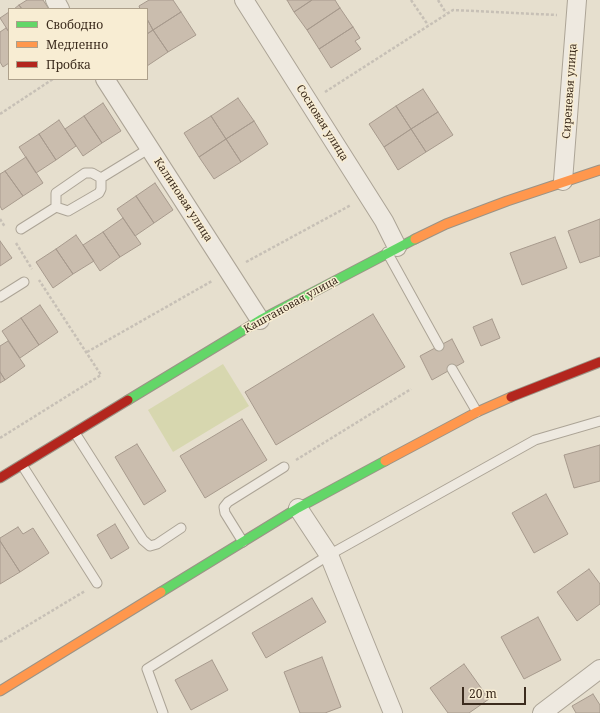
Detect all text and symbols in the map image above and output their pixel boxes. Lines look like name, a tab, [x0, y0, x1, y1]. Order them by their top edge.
legend	[8, 8, 148, 80]
text: Свободно	[46, 16, 103, 33]
text: Медленно	[46, 36, 108, 53]
street label: Сиреневая улица	[560, 43, 580, 139]
text: Пробка	[46, 56, 91, 73]
street label: Сосновая улица	[293, 82, 351, 164]
street label: Калиновая улица	[151, 156, 215, 244]
street label: Каштановая улица	[242, 274, 340, 336]
scale bar	[464, 679, 528, 705]
text: 20 m	[469, 685, 497, 702]

